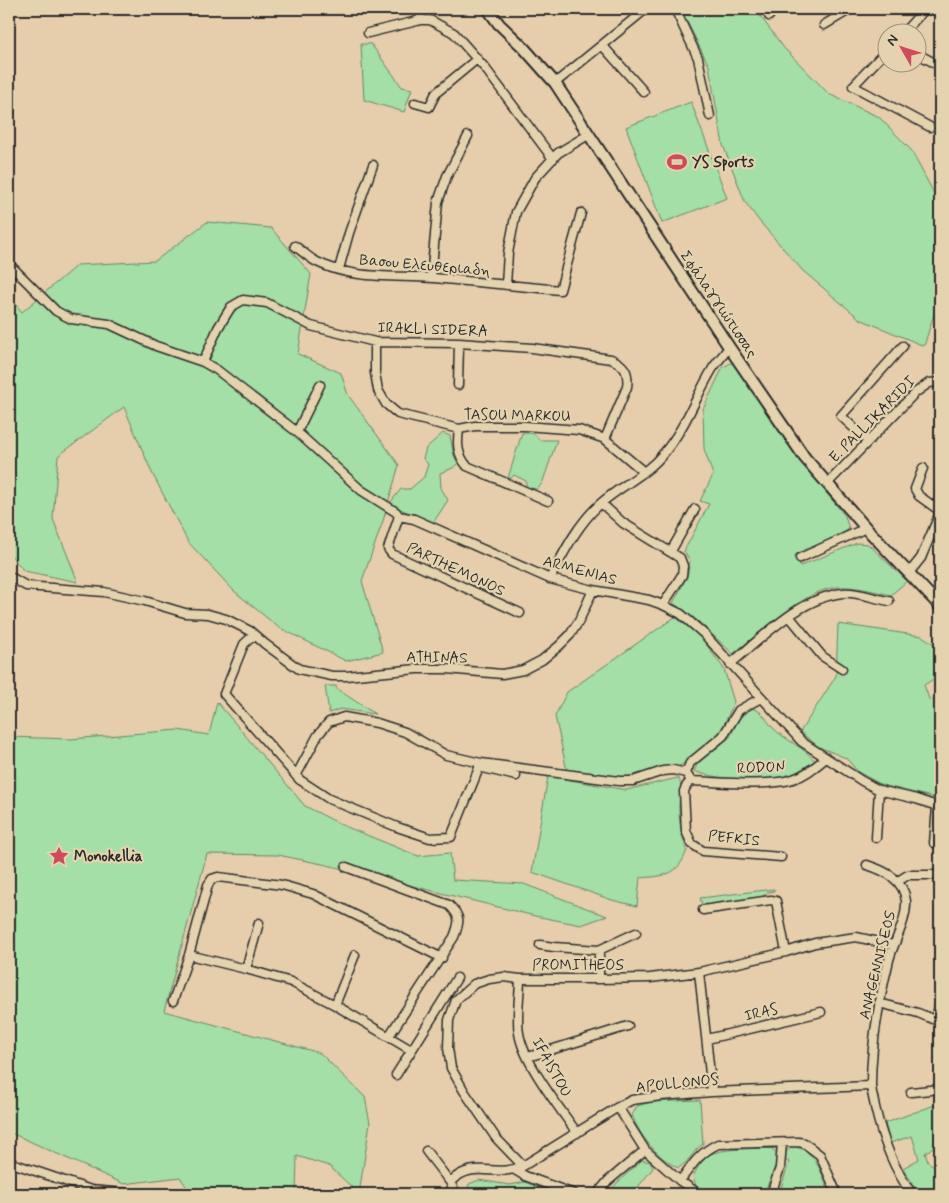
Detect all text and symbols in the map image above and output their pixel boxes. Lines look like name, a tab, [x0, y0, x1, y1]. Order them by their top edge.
north arrow	[876, 22, 926, 72]
text: N	[883, 31, 903, 50]
sports icon: YS Sports	[666, 151, 688, 173]
place label: YS Sports	[692, 153, 754, 173]
street label: Σφάλαγγιώτισσας	[675, 247, 762, 362]
street label: Βασου Ελευθεριαδη	[359, 250, 491, 282]
street label: IRAKLI SIDERA	[377, 318, 489, 342]
street label: E. PALLIKARIDI	[825, 372, 921, 467]
street label: TASOU MARKOU	[463, 405, 571, 427]
street label: PARTHEMONOS	[403, 538, 508, 601]
street label: ARMENIAS	[541, 552, 619, 590]
street label: ATHINAS	[406, 647, 468, 669]
street label: RODON	[737, 757, 786, 779]
street label: PEFKIS	[707, 826, 761, 852]
place icon: Monokellia	[48, 845, 70, 867]
place label: Monokellia	[74, 847, 143, 867]
street label: ANAGENNISEOS	[855, 908, 901, 1021]
street label: PROMITHEOS	[532, 956, 624, 976]
street label: IRAS	[743, 999, 780, 1027]
street label: IFAISTOU	[527, 1034, 576, 1101]
street label: APOLLONOS	[635, 1070, 720, 1098]

